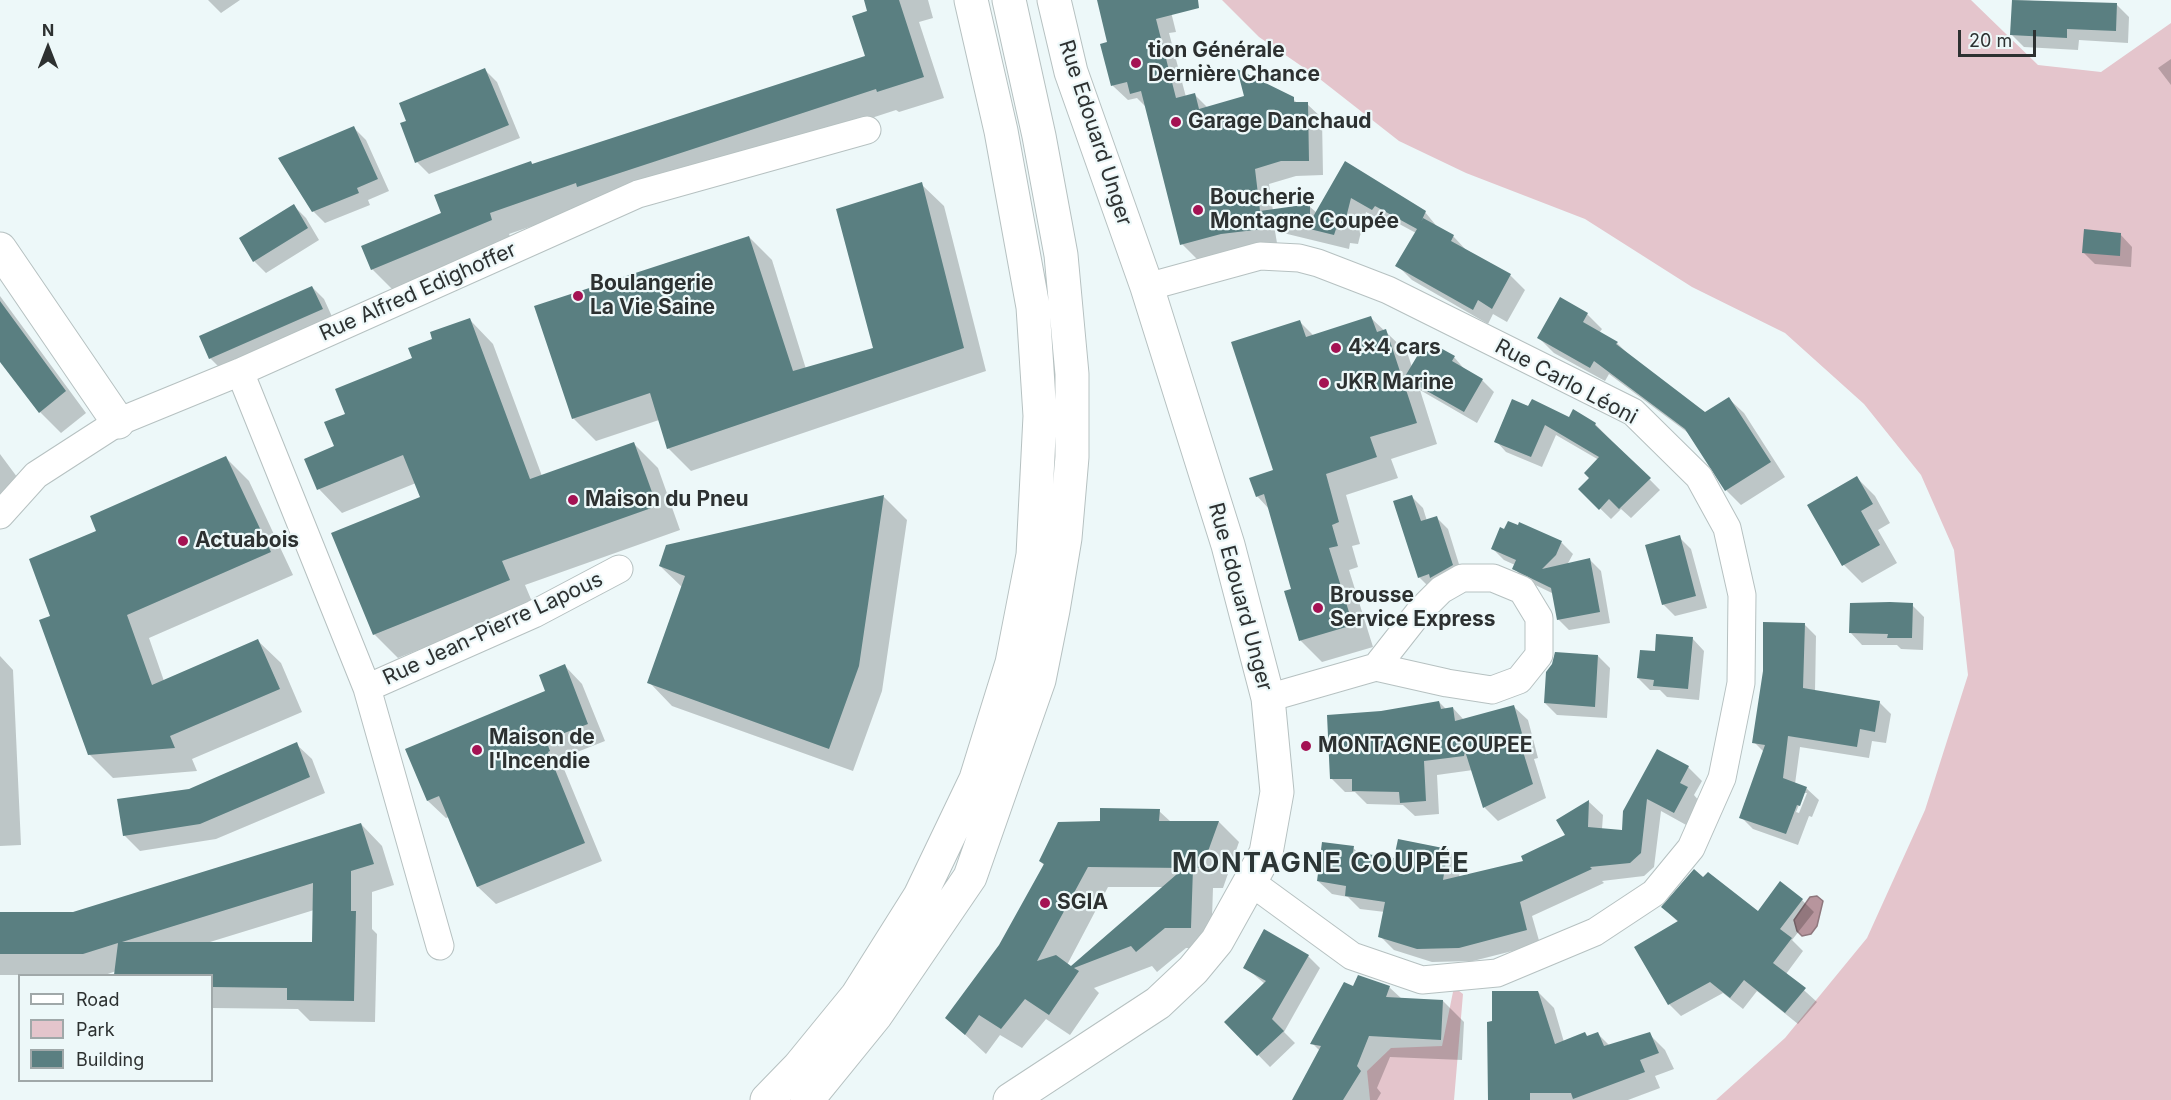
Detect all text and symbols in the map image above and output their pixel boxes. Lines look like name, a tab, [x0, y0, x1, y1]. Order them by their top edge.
north arrow	[18, 18, 78, 78]
scale bar	[1961, 18, 2039, 56]
text: N	[42, 20, 54, 40]
text: 20 m	[1969, 30, 2012, 51]
street label: Rue Edouard Unger	[1053, 37, 1137, 229]
place label: tion Générale Dernière Chance	[1148, 38, 1320, 88]
marker: tion Générale Dernière Chance	[1129, 56, 1143, 70]
place label: Garage Danchaud	[1188, 109, 1372, 135]
marker: Garage Danchaud	[1169, 115, 1183, 129]
place label: Boucherie Montagne Coupée	[1210, 185, 1399, 235]
marker: Boucherie Montagne Coupée	[1191, 203, 1205, 217]
street label: Rue Alfred Edighoffer	[316, 237, 520, 347]
place label: Boulangerie La Vie Saine	[590, 271, 715, 321]
marker: Boulangerie La Vie Saine	[571, 289, 585, 303]
street label: Rue Carlo Léoni	[1491, 334, 1641, 430]
place label: 4x4 cars	[1348, 335, 1441, 361]
marker: 4x4 cars	[1329, 341, 1343, 355]
place label: JKR Marine	[1336, 370, 1454, 396]
marker: JKR Marine	[1317, 376, 1331, 390]
place label: Maison du Pneu	[585, 487, 749, 513]
marker: Maison du Pneu	[566, 493, 580, 507]
street label: Rue Edouard Unger	[1203, 500, 1277, 694]
place label: Actuabois	[195, 528, 299, 554]
marker: Actuabois	[176, 534, 190, 548]
street label: Rue Jean-Pierre Lapous	[379, 567, 607, 691]
place label: Brousse Service Express	[1330, 583, 1496, 633]
marker: Brousse Service Express	[1311, 601, 1325, 615]
place label: Maison de l'Incendie	[489, 725, 595, 775]
place label: MONTAGNE COUPEE	[1318, 733, 1532, 759]
marker: MONTAGNE COUPEE	[1299, 739, 1313, 753]
marker: Maison de l'Incendie	[470, 743, 484, 757]
district label: MONTAGNE COUPÉE	[1172, 848, 1470, 880]
place label: SGIA	[1057, 890, 1108, 916]
marker: SGIA	[1038, 896, 1052, 910]
legend	[18, 974, 213, 1082]
text: Road	[76, 989, 119, 1010]
text: Park	[76, 1019, 115, 1040]
text: Building	[76, 1049, 144, 1070]

